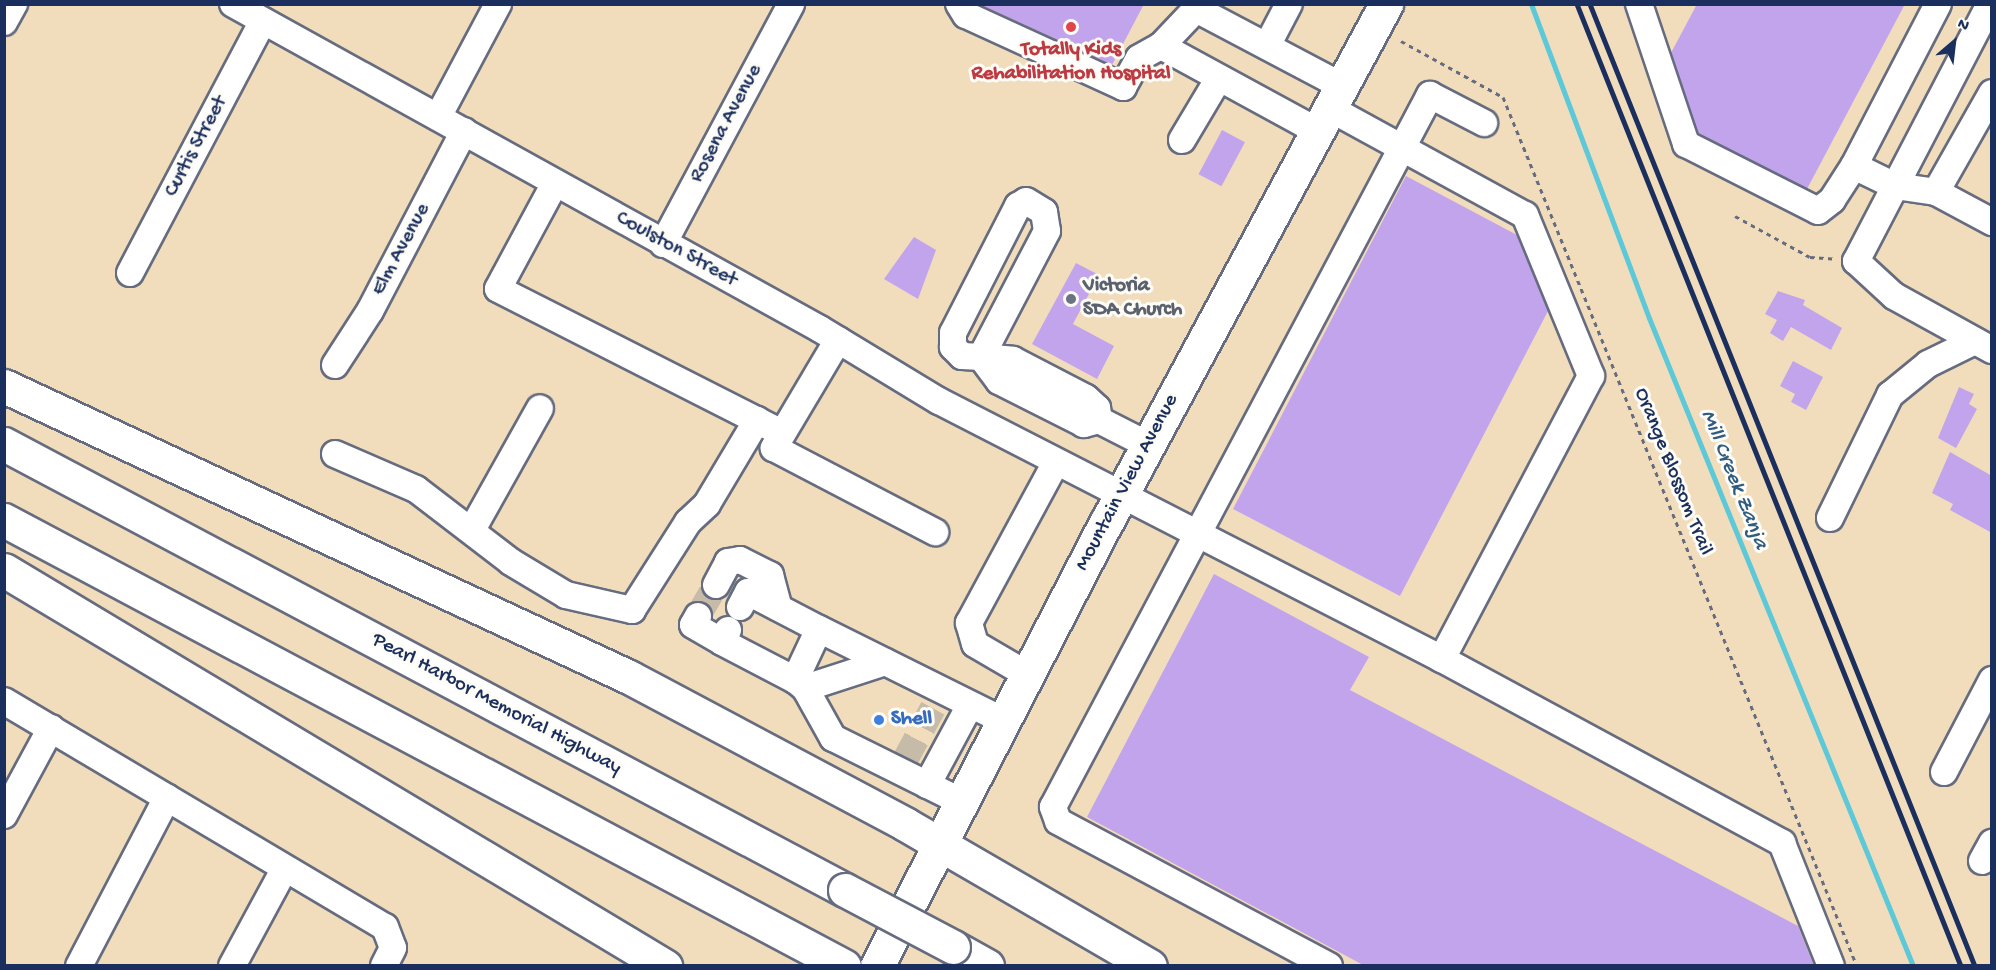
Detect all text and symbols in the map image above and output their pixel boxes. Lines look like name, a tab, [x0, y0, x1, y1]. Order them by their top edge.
north arrow	[1924, 12, 1984, 72]
text: N	[1954, 15, 1972, 37]
marker: Totally Kids Rehabilitation Hospital	[1062, 18, 1080, 36]
place label: Totally Kids Rehabilitation Hospital	[971, 38, 1171, 88]
street label: Rosena Avenue	[685, 61, 769, 187]
street label: Curtis Street	[160, 92, 234, 202]
street label: Elm Avenue	[367, 200, 437, 300]
street label: Coulston Street	[611, 206, 741, 294]
place label: Victoria SDA Church	[1083, 274, 1182, 324]
marker: Victoria SDA Church	[1064, 292, 1078, 306]
street label: Orange Blossom Trail	[1627, 385, 1717, 559]
street label: Mountain View Avenue	[1071, 390, 1185, 576]
water label: Mill Creek Zanja	[1693, 406, 1773, 554]
street label: Pearl Harbor Memorial Highway	[367, 628, 625, 782]
place label: Shell	[891, 707, 932, 733]
marker: Shell	[872, 713, 886, 727]

